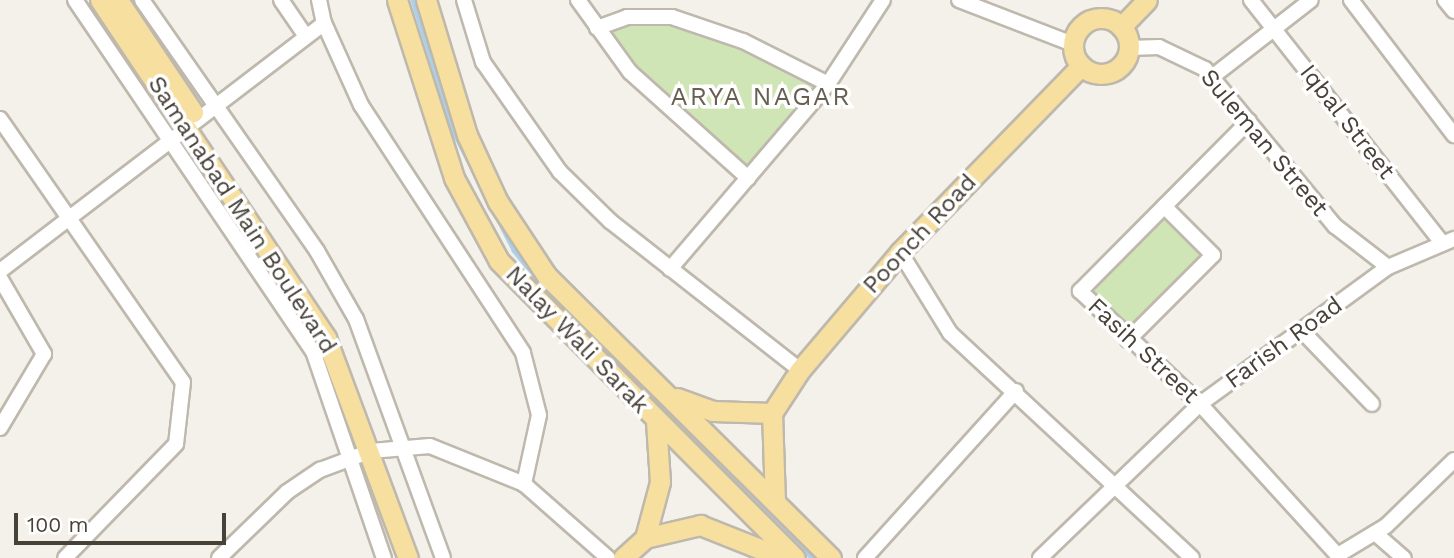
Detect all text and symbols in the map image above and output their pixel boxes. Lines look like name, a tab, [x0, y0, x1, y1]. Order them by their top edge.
street label: Iqbal Street	[1293, 59, 1401, 185]
street label: Suleman Street	[1194, 64, 1334, 222]
street label: Samanabad Main Boulevard	[141, 71, 343, 359]
district label: ARYA NAGAR	[671, 81, 851, 113]
street label: Poonch Road	[857, 168, 983, 300]
street label: Nalay Wali Sarak	[499, 260, 655, 420]
street label: Farish Road	[1220, 291, 1348, 395]
street label: Fasih Street	[1082, 292, 1204, 410]
scale bar	[18, 498, 229, 542]
text: 100 m	[27, 512, 89, 537]

